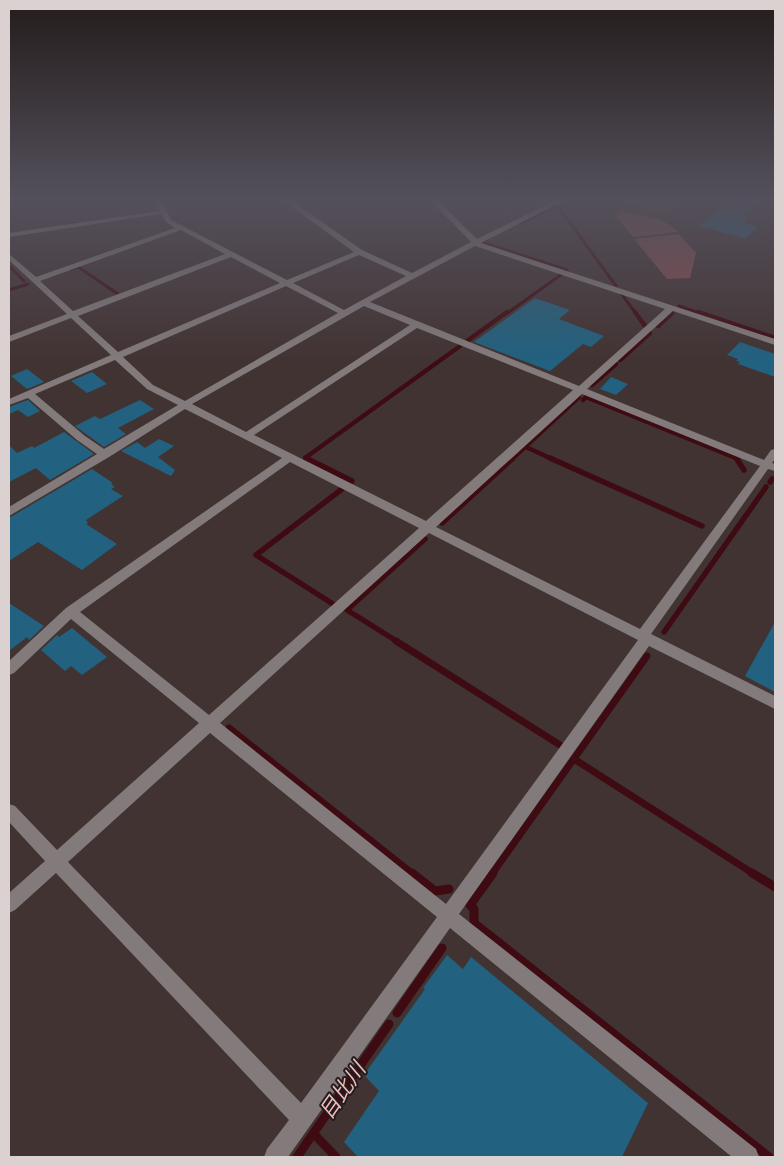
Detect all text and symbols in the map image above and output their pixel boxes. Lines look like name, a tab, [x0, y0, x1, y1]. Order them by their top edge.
water label: 目比川	[315, 1056, 372, 1124]

